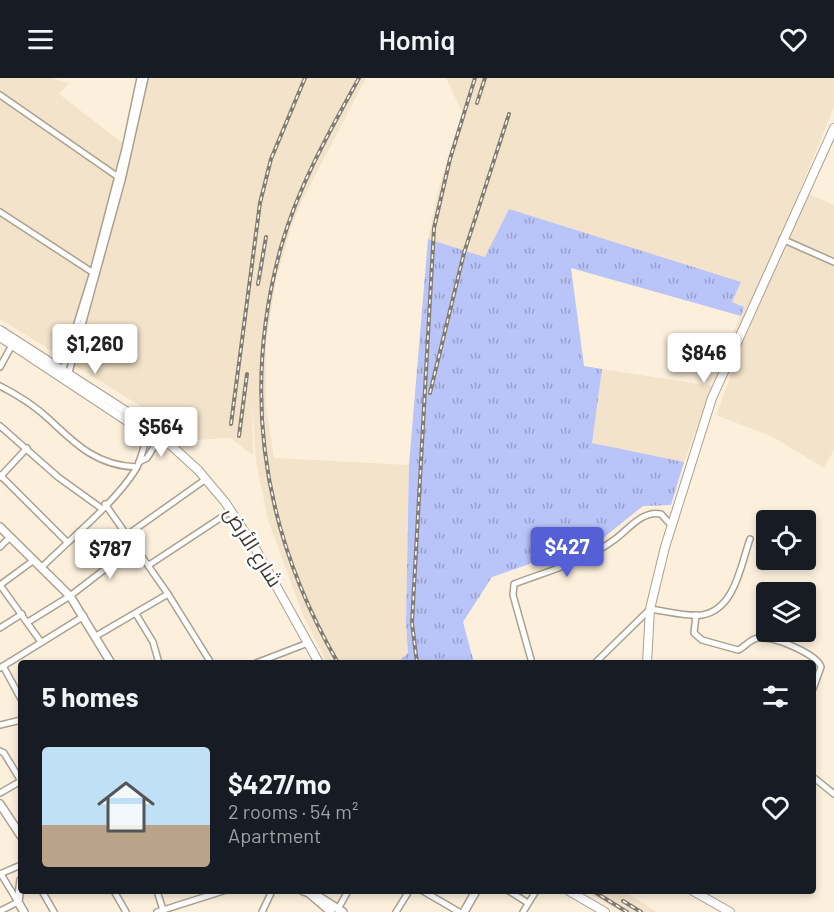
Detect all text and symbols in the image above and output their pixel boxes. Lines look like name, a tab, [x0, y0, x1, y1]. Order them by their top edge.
icon: menu	[24, 23, 57, 56]
text: Homiq	[379, 23, 455, 55]
icon: heart	[777, 23, 810, 56]
pin: $1,260	[46, 324, 144, 375]
text: $1,260	[66, 331, 124, 355]
pin: $846	[668, 333, 740, 384]
text: $846	[681, 340, 727, 364]
pin: $564	[125, 407, 197, 458]
text: $564	[138, 414, 184, 438]
street label: شارع الأرض	[217, 502, 288, 593]
map controls	[756, 510, 816, 642]
button: locate	[756, 510, 816, 570]
pin: $427	[531, 527, 603, 578]
pin: $787	[74, 529, 146, 580]
text: $427	[545, 534, 589, 558]
text: $787	[89, 536, 131, 560]
button: layers	[756, 582, 816, 642]
icon: filters	[759, 680, 792, 713]
text: 5 homes	[42, 681, 139, 712]
text: $427/mo	[228, 768, 331, 799]
icon: home	[90, 771, 162, 843]
icon: heart	[759, 791, 792, 824]
text: 2 rooms · 54 m²	[228, 799, 358, 823]
text: Apartment	[228, 823, 321, 847]

